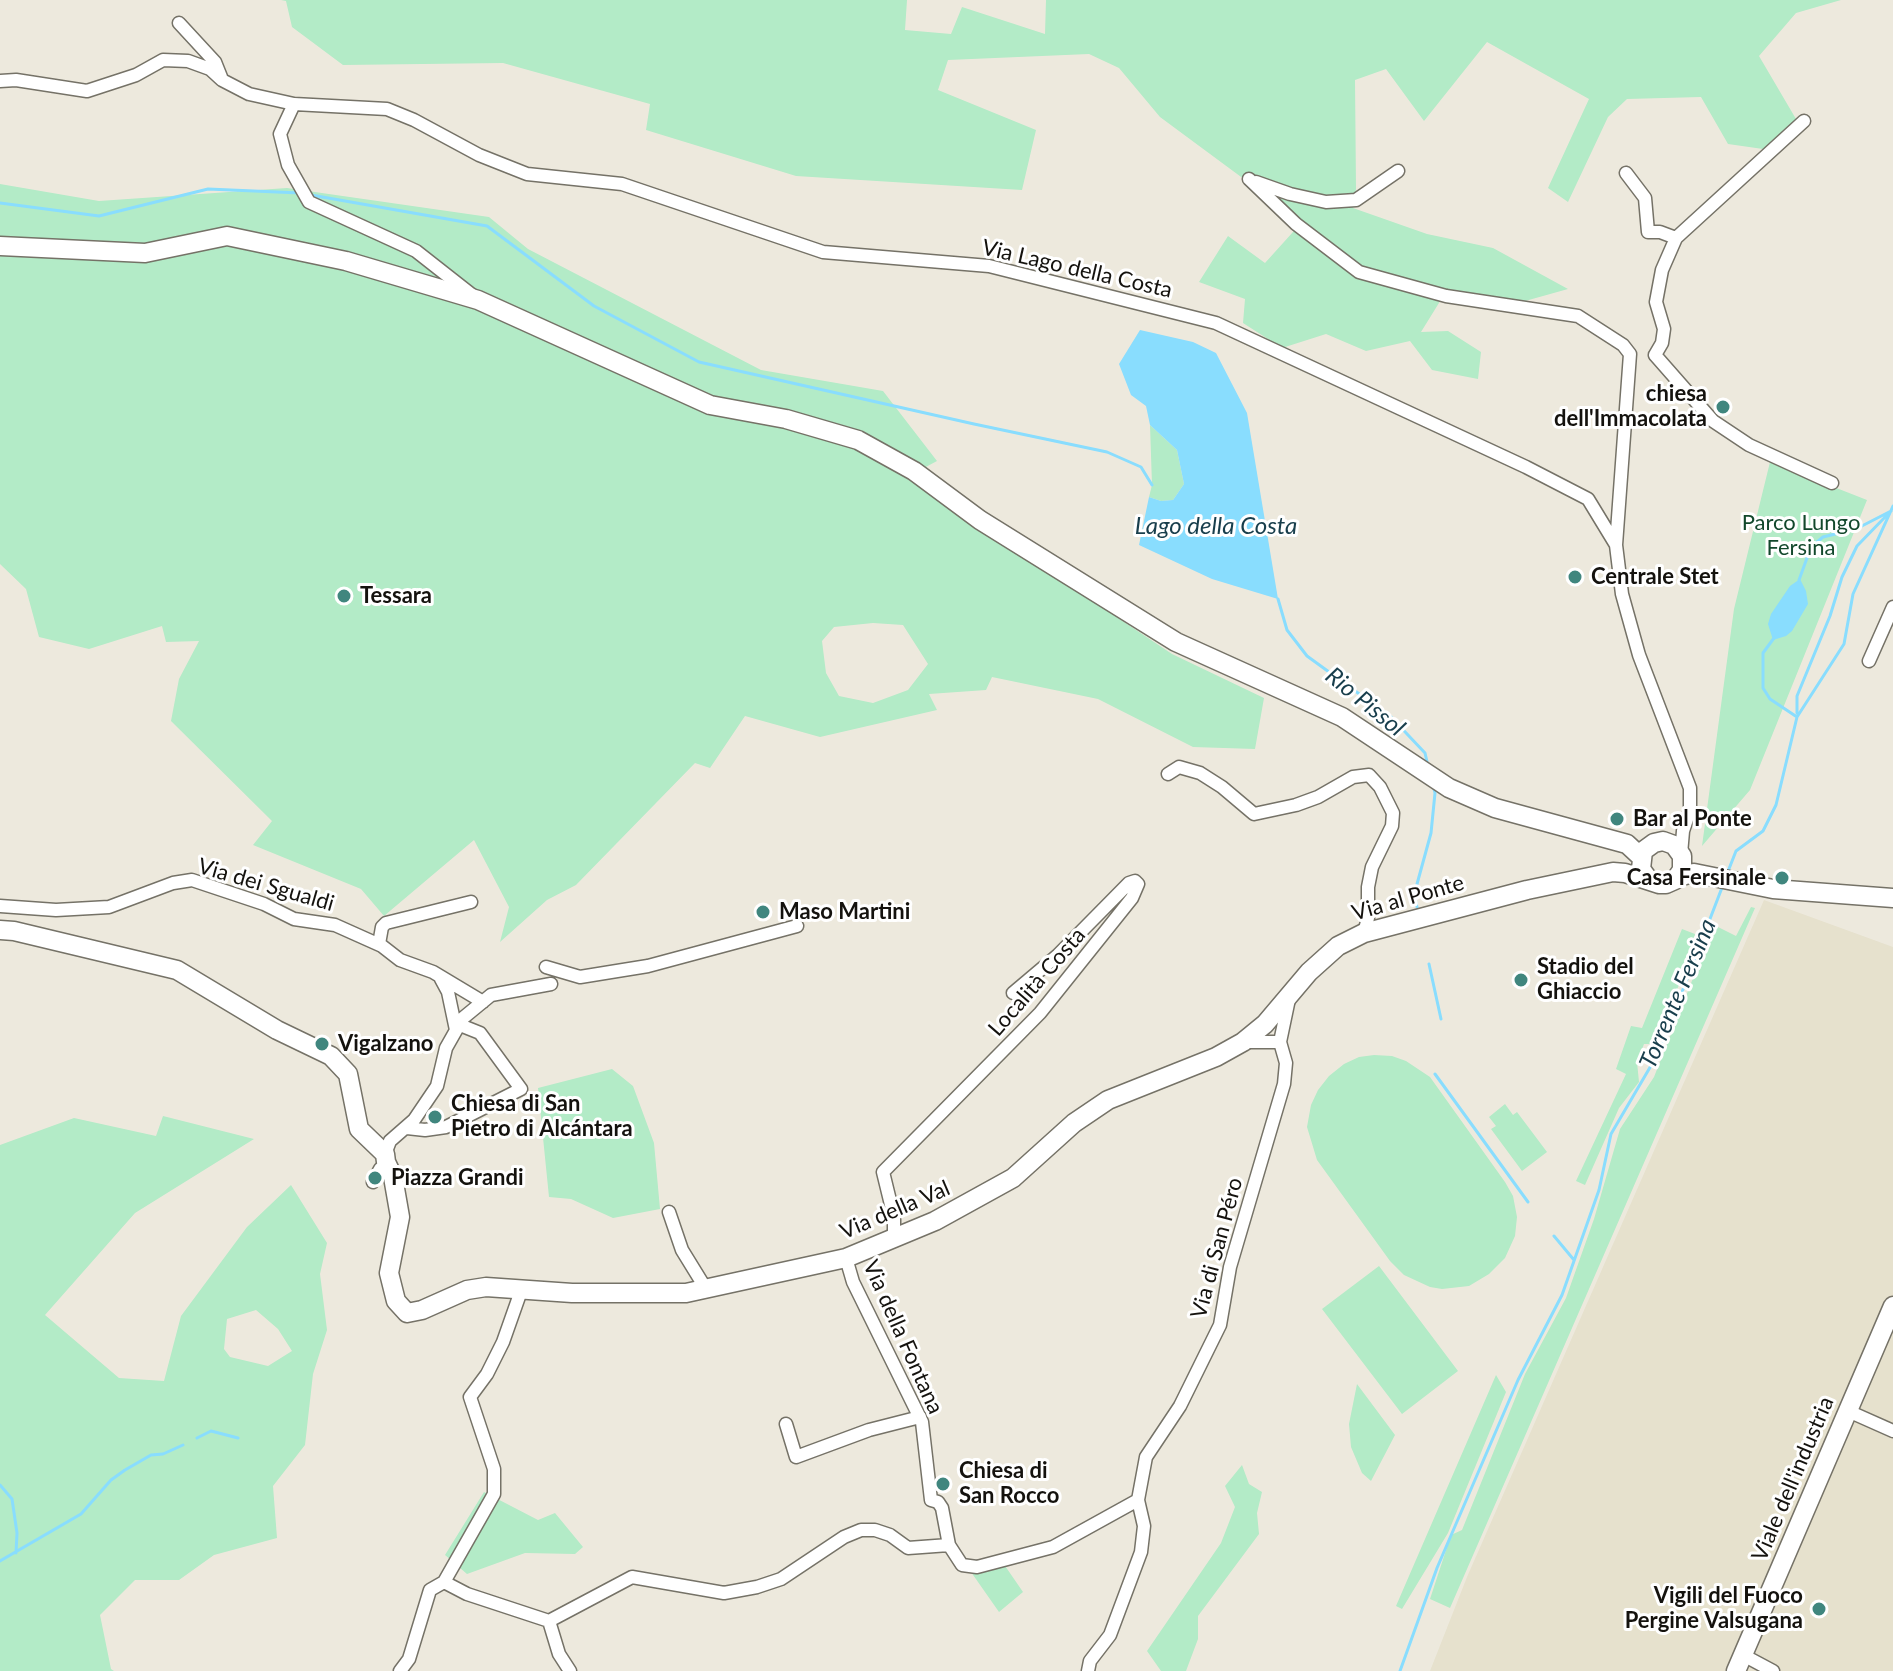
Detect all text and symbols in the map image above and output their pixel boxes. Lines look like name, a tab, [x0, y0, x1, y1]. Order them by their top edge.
street label: Via Lago della Costa	[979, 234, 1175, 304]
place label: chiesa dell'Immacolata	[1554, 381, 1707, 432]
marker: chiesa dell'Immacolata	[1714, 398, 1732, 416]
park label: Parco Lungo Fersina	[1742, 510, 1860, 562]
water label: Lago della Costa	[1135, 512, 1297, 540]
place label: Centrale Stet	[1591, 564, 1719, 590]
marker: Centrale Stet	[1566, 568, 1584, 586]
place label: Tessara	[360, 583, 432, 609]
marker: Tessara	[335, 587, 353, 605]
water label: Rio Pissol	[1320, 661, 1410, 743]
place label: Bar al Ponte	[1633, 806, 1752, 832]
marker: Bar al Ponte	[1608, 810, 1626, 828]
street label: Via dei Sgualdi	[195, 853, 337, 917]
place label: Casa Fersinale	[1627, 865, 1766, 891]
street label: Via al Ponte	[1349, 869, 1467, 927]
marker: Casa Fersinale	[1773, 869, 1791, 887]
place label: Maso Martini	[779, 899, 910, 925]
marker: Maso Martini	[754, 903, 772, 921]
water label: Torrente Fersina	[1634, 915, 1722, 1073]
street label: Località Costa	[983, 923, 1091, 1041]
place label: Stadio del Ghiaccio	[1537, 954, 1634, 1006]
marker: Stadio del Ghiaccio	[1512, 971, 1530, 989]
place label: Vigalzano	[338, 1031, 433, 1057]
marker: Vigalzano	[313, 1035, 331, 1053]
place label: Chiesa di San Pietro di Alcántara	[451, 1091, 633, 1142]
marker: Chiesa di San Pietro di Alcántara	[426, 1108, 444, 1126]
place label: Piazza Grandi	[391, 1165, 524, 1191]
marker: Piazza Grandi	[366, 1169, 384, 1187]
street label: Via della Val	[836, 1175, 954, 1245]
street label: Via di San Péro	[1186, 1175, 1248, 1321]
street label: Via della Fontana	[857, 1256, 949, 1418]
street label: Viale dell'industria	[1746, 1393, 1840, 1565]
place label: Chiesa di San Rocco	[959, 1458, 1059, 1510]
marker: Chiesa di San Rocco	[934, 1475, 952, 1493]
place label: Vigili del Fuoco Pergine Valsugana	[1625, 1583, 1803, 1634]
marker: Vigili del Fuoco Pergine Valsugana	[1810, 1600, 1828, 1618]

